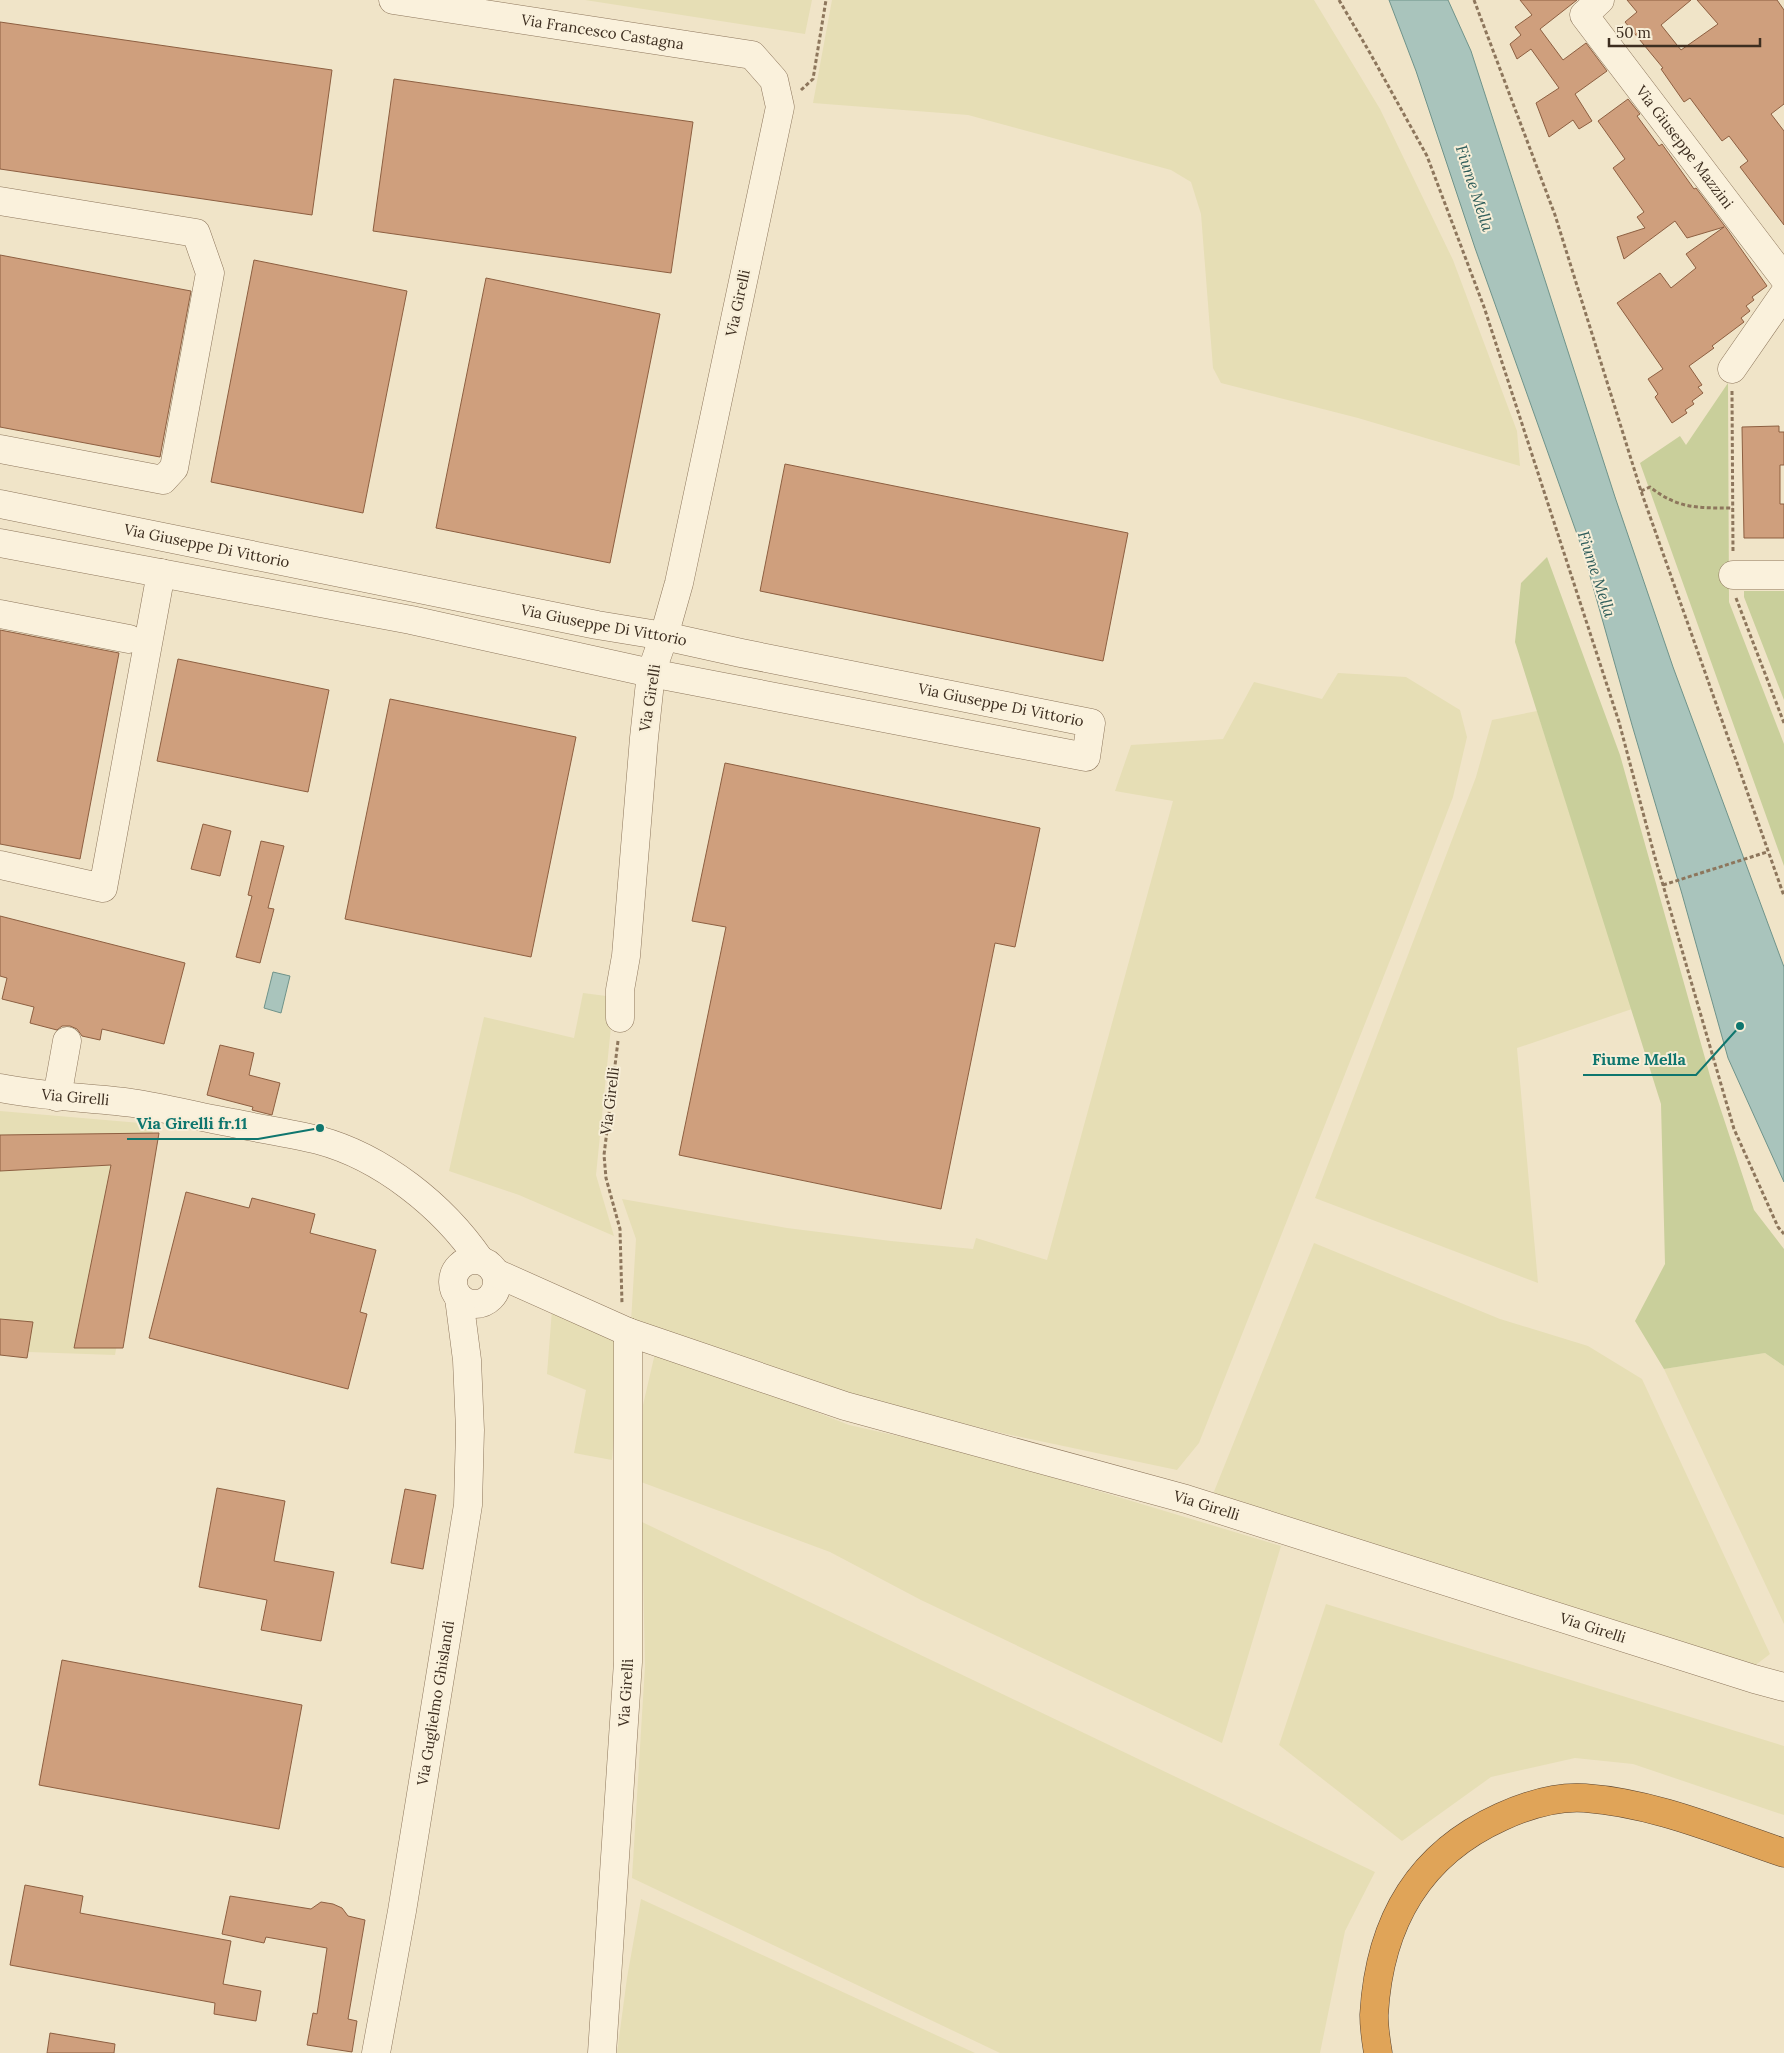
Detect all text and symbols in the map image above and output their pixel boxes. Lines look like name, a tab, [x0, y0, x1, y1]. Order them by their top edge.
street label: Via Francesco Castagna	[519, 10, 686, 53]
scale bar	[1609, 15, 1760, 47]
text: 50 m	[1616, 23, 1651, 42]
street label: Via Giuseppe Mazzini	[1631, 81, 1738, 212]
water label: Fiume Mella	[1452, 142, 1498, 234]
street label: Via Girelli	[721, 268, 754, 339]
street label: Via Giuseppe Di Vittorio	[121, 519, 292, 572]
water label: Fiume Mella	[1574, 528, 1620, 620]
street label: Via Giuseppe Di Vittorio	[518, 600, 689, 650]
street label: Via Girelli	[635, 663, 664, 734]
street label: Via Giuseppe Di Vittorio	[916, 678, 1086, 730]
callout: Fiume Mella	[1583, 1044, 1696, 1075]
text: Fiume Mella	[1592, 1049, 1687, 1069]
street label: Via Girelli	[596, 1066, 623, 1137]
street label: Via Girelli	[40, 1084, 110, 1109]
callout: Via Girelli fr.11	[127, 1108, 258, 1139]
text: Via Girelli fr.11	[136, 1113, 248, 1133]
street label: Via Girelli	[1171, 1486, 1242, 1524]
street label: Via Girelli	[1557, 1608, 1628, 1647]
street label: Via Guglielmo Ghislandi	[412, 1619, 458, 1788]
street label: Via Girelli	[614, 1659, 637, 1728]

